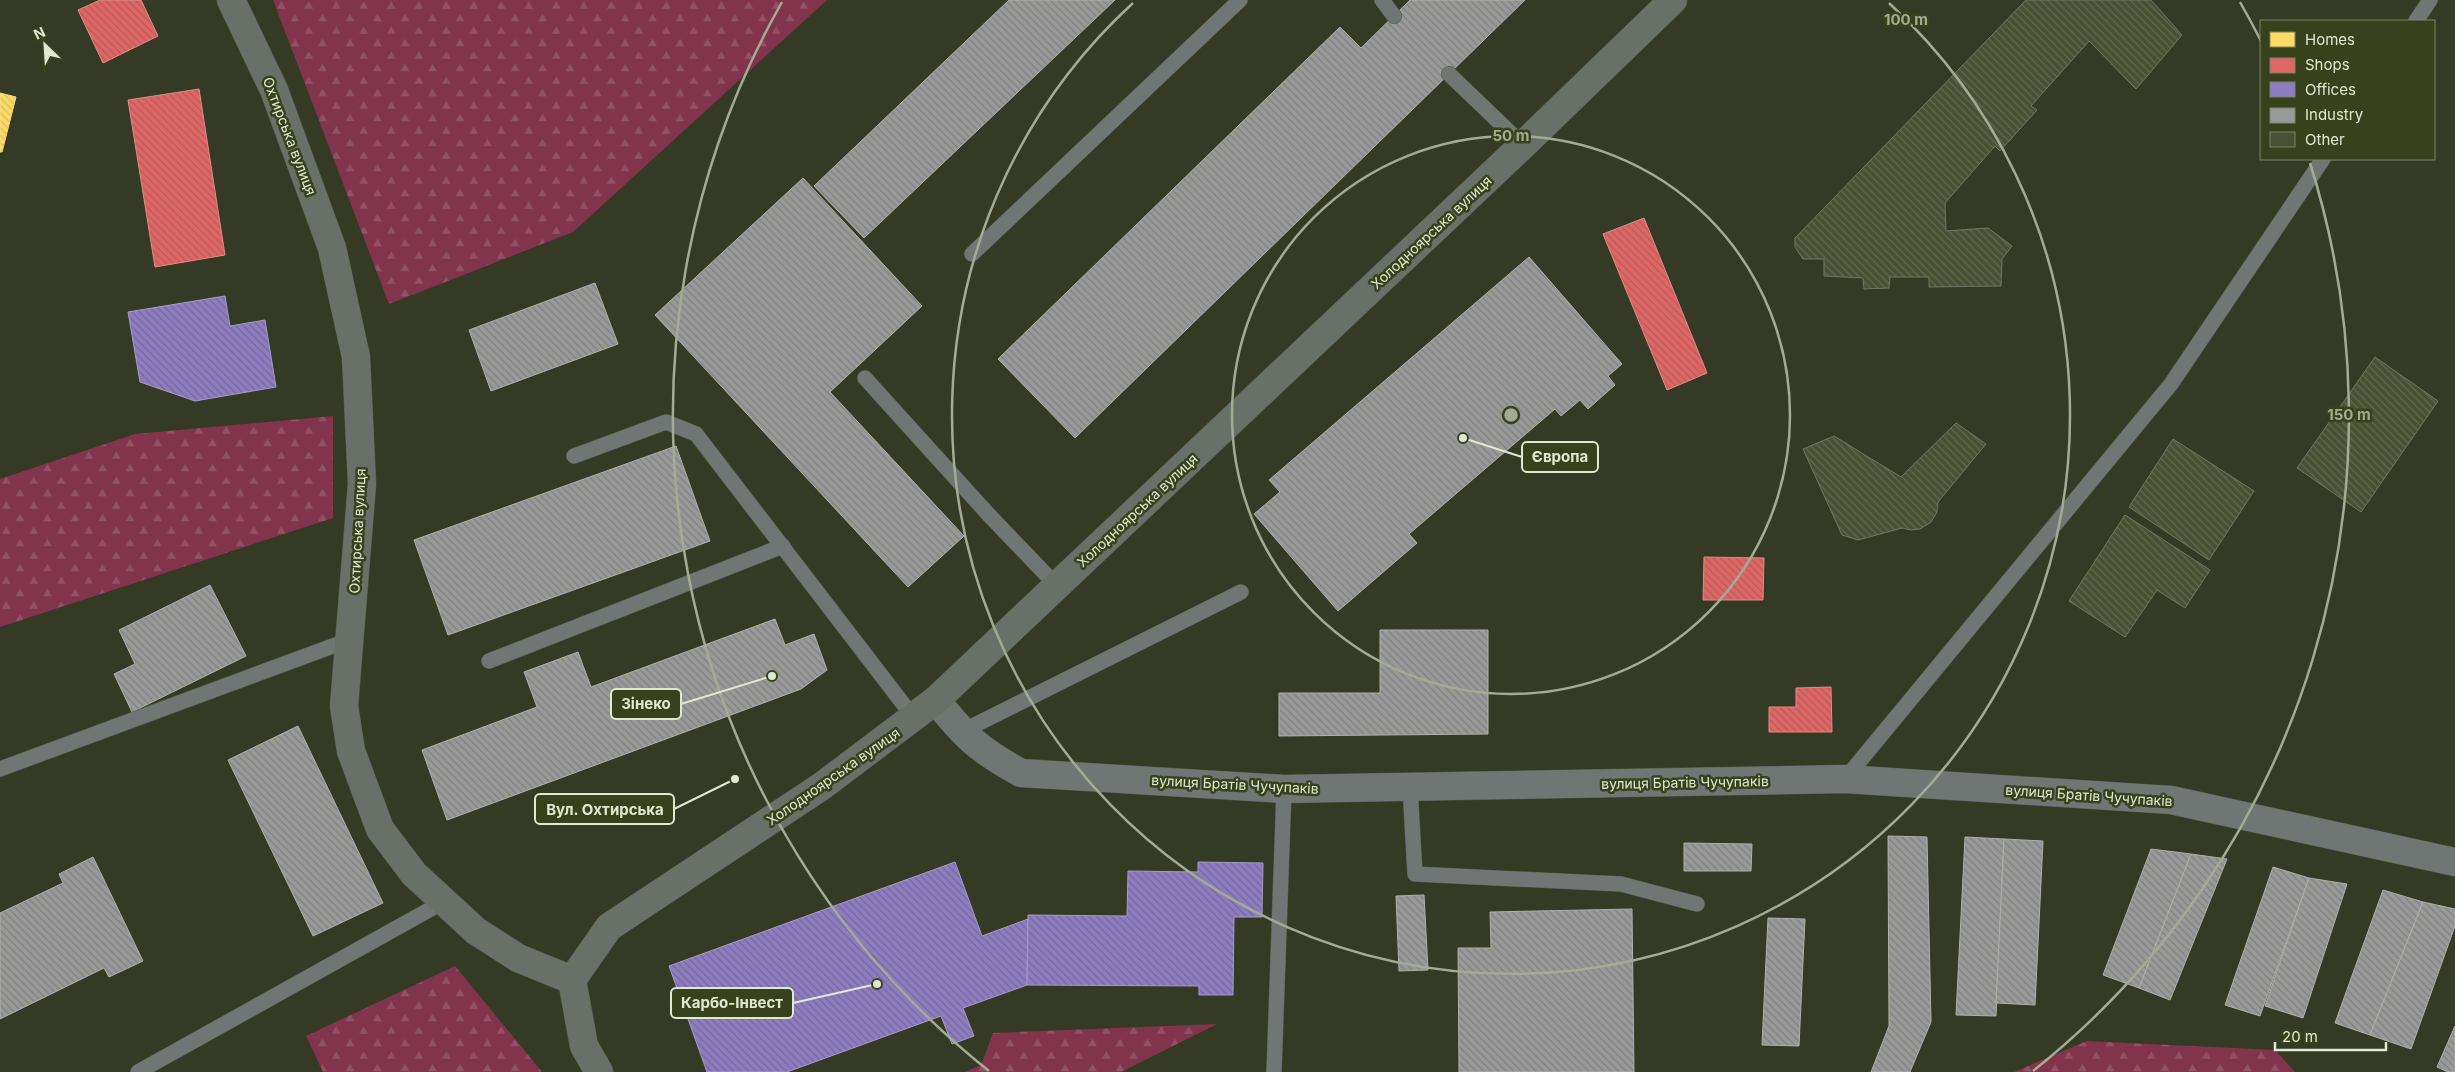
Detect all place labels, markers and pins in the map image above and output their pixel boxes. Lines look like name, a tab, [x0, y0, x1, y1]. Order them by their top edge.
centre of rings	[1502, 406, 1520, 424]
callout: Європа	[1522, 442, 1598, 472]
callout: Зінеко	[611, 689, 681, 719]
callout: Вул. Охтирська	[535, 794, 674, 824]
callout: Карбо-Інвест	[671, 988, 793, 1018]

